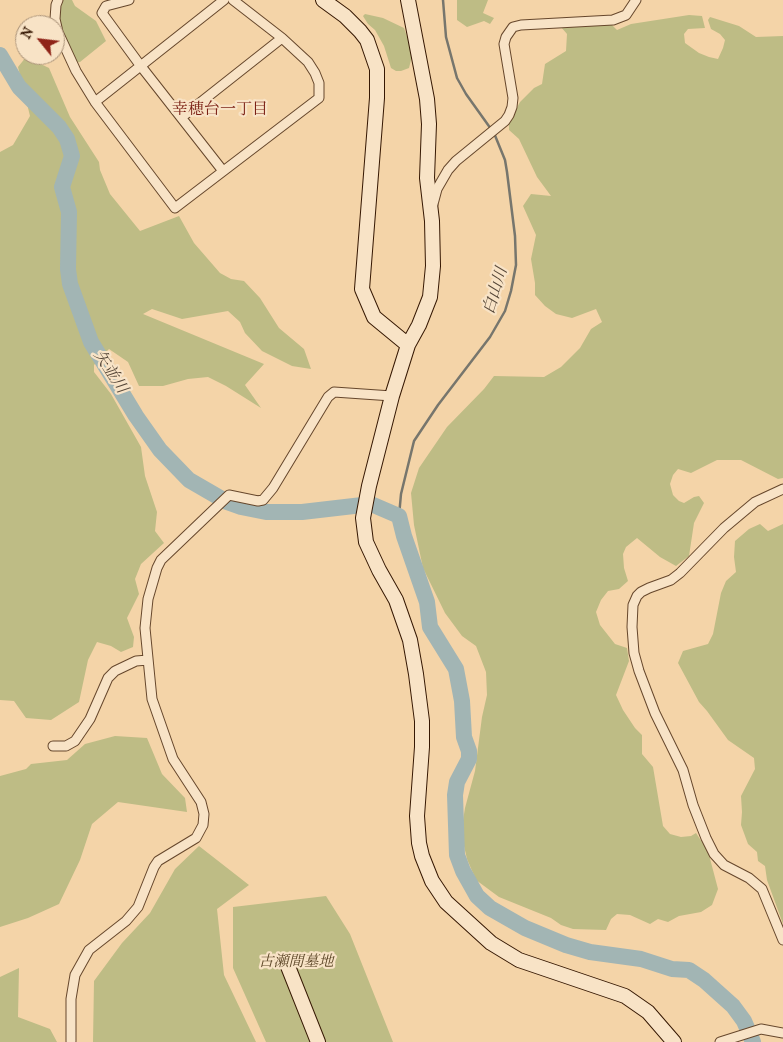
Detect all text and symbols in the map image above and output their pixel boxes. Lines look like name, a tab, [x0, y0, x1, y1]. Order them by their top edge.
north arrow	[15, 15, 65, 65]
text: N	[17, 24, 37, 42]
district label: 幸穂台一丁目	[172, 100, 268, 120]
water label: 白山川	[480, 265, 512, 317]
water label: 矢並川	[89, 347, 131, 397]
park label: 古瀬間墓地	[259, 953, 333, 971]

